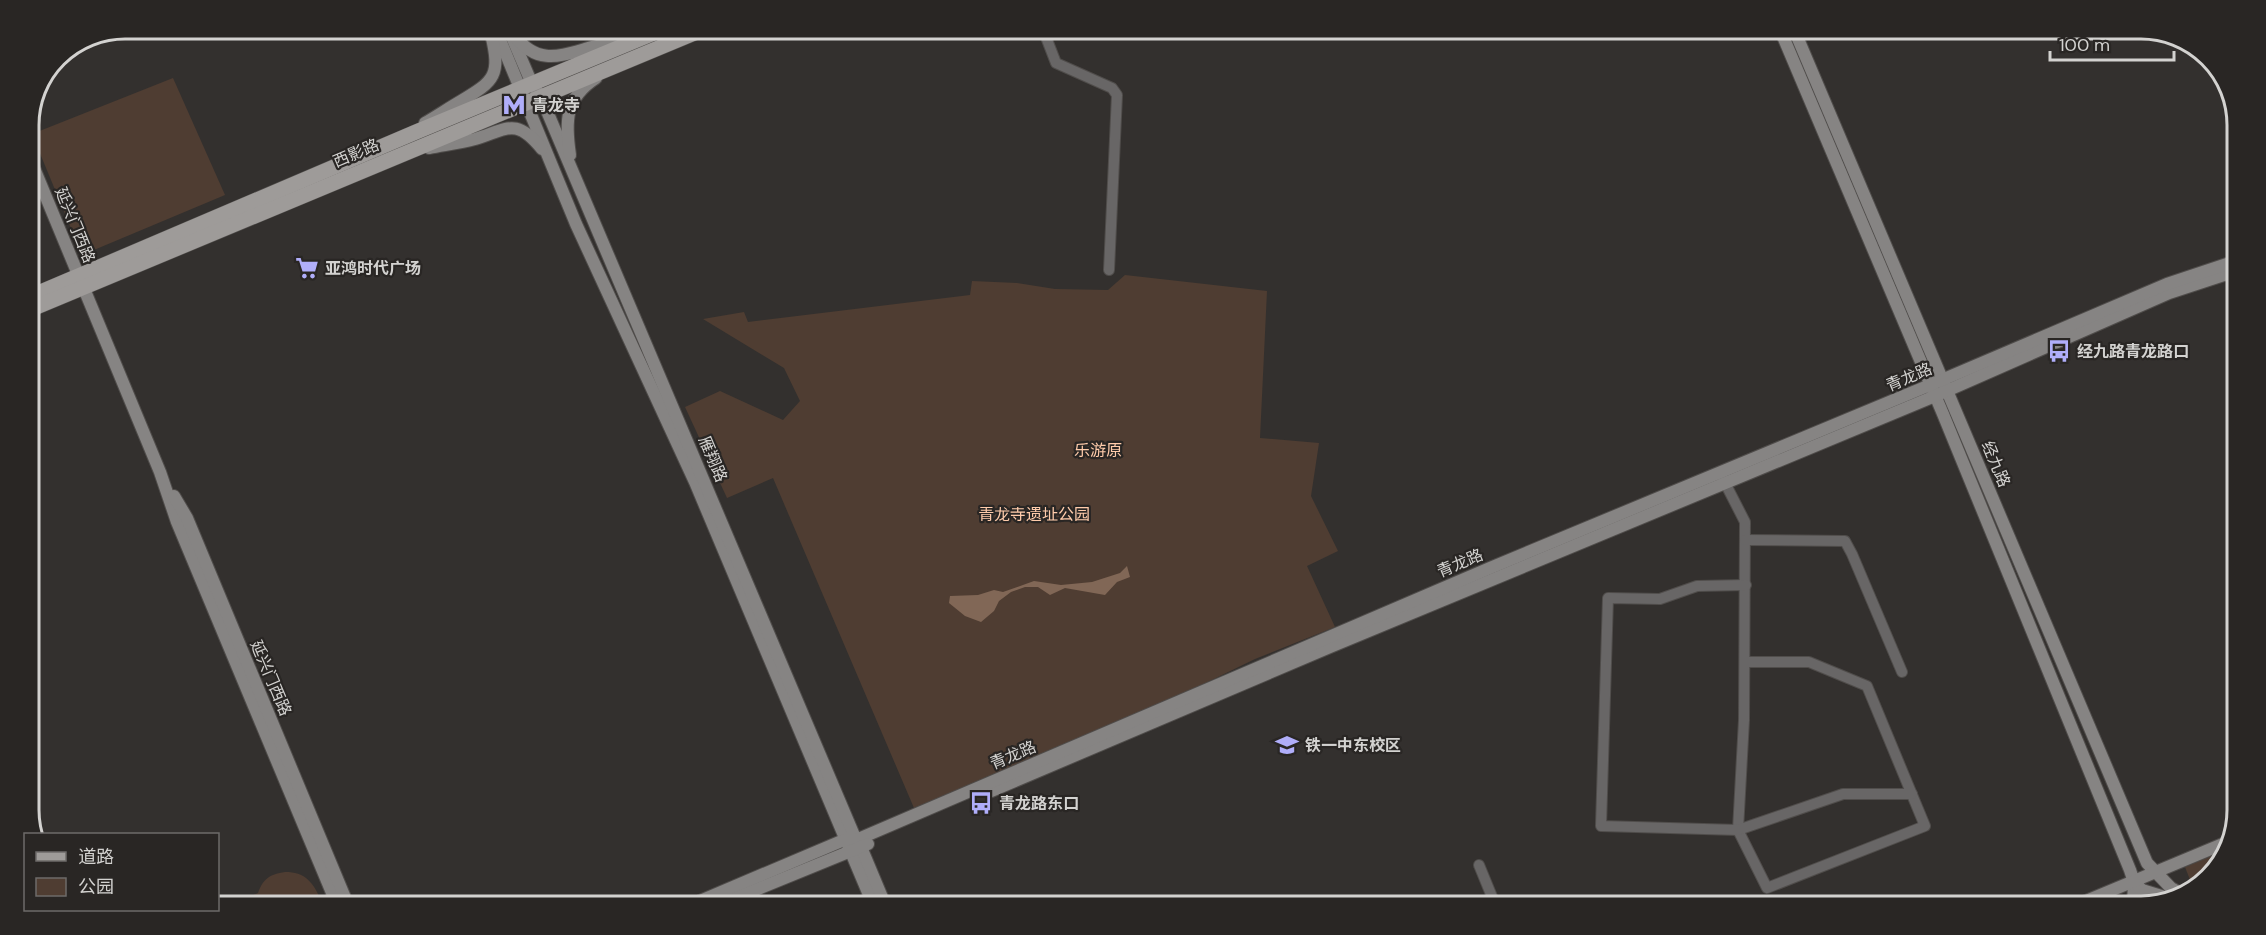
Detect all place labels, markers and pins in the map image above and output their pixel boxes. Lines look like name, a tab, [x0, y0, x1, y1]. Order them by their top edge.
metro station icon: 青龙寺	[501, 92, 527, 118]
place label: 青龙寺	[532, 95, 580, 116]
supermarket icon: 亚鸿时代广场	[294, 255, 320, 281]
place label: 亚鸿时代广场	[325, 258, 421, 279]
bus stop icon: 经九路青龙路口	[2046, 338, 2072, 364]
place label: 经九路青龙路口	[2077, 341, 2189, 362]
school or university icon: 铁一中东校区	[1274, 732, 1300, 758]
place label: 铁一中东校区	[1305, 735, 1401, 756]
bus stop icon: 青龙路东口	[968, 790, 994, 816]
place label: 青龙路东口	[999, 793, 1079, 814]

